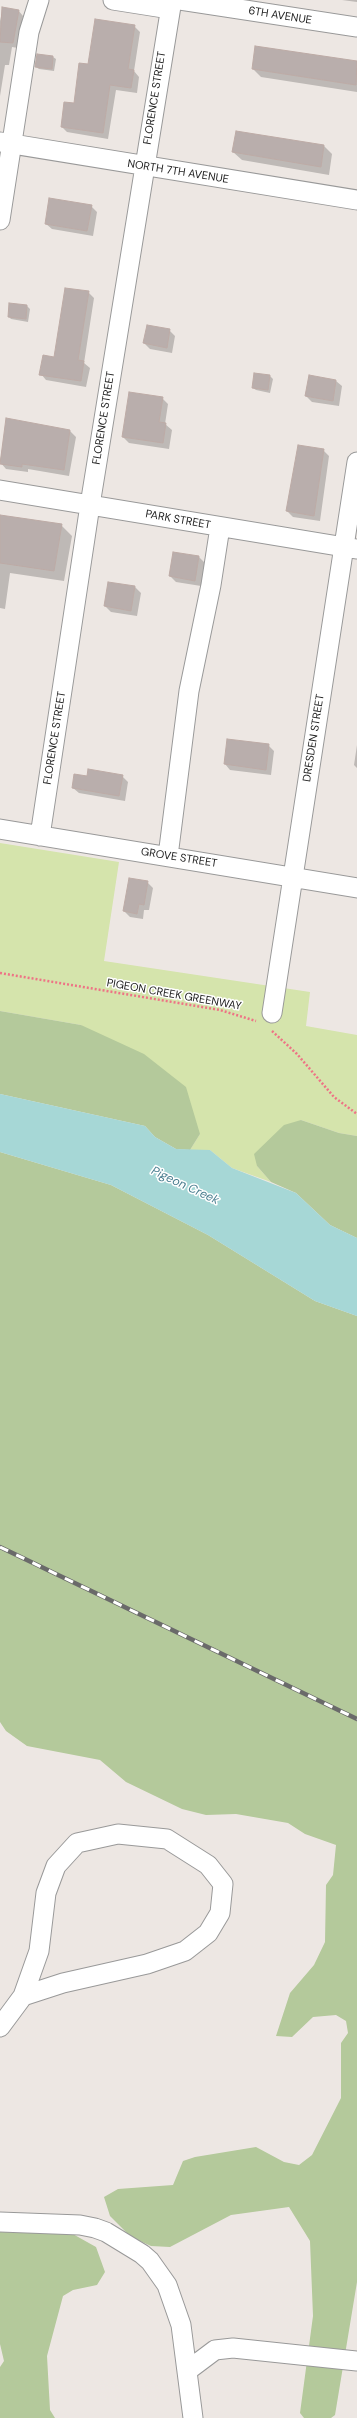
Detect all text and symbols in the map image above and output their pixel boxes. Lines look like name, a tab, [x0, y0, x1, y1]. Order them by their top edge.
street label: 6TH AVENUE	[247, 4, 313, 28]
street label: FLORENCE STREET	[141, 50, 169, 146]
street label: NORTH 7TH AVENUE	[126, 157, 230, 187]
street label: FLORENCE STREET	[90, 370, 118, 466]
street label: PARK STREET	[144, 508, 212, 532]
street label: FLORENCE STREET	[41, 690, 69, 786]
street label: DRESDEN STREET	[301, 693, 327, 783]
street label: GROVE STREET	[140, 845, 218, 871]
street label: PIGEON CREEK GREENWAY	[106, 977, 242, 1013]
water label: Pigeon Creek	[149, 1164, 221, 1208]

